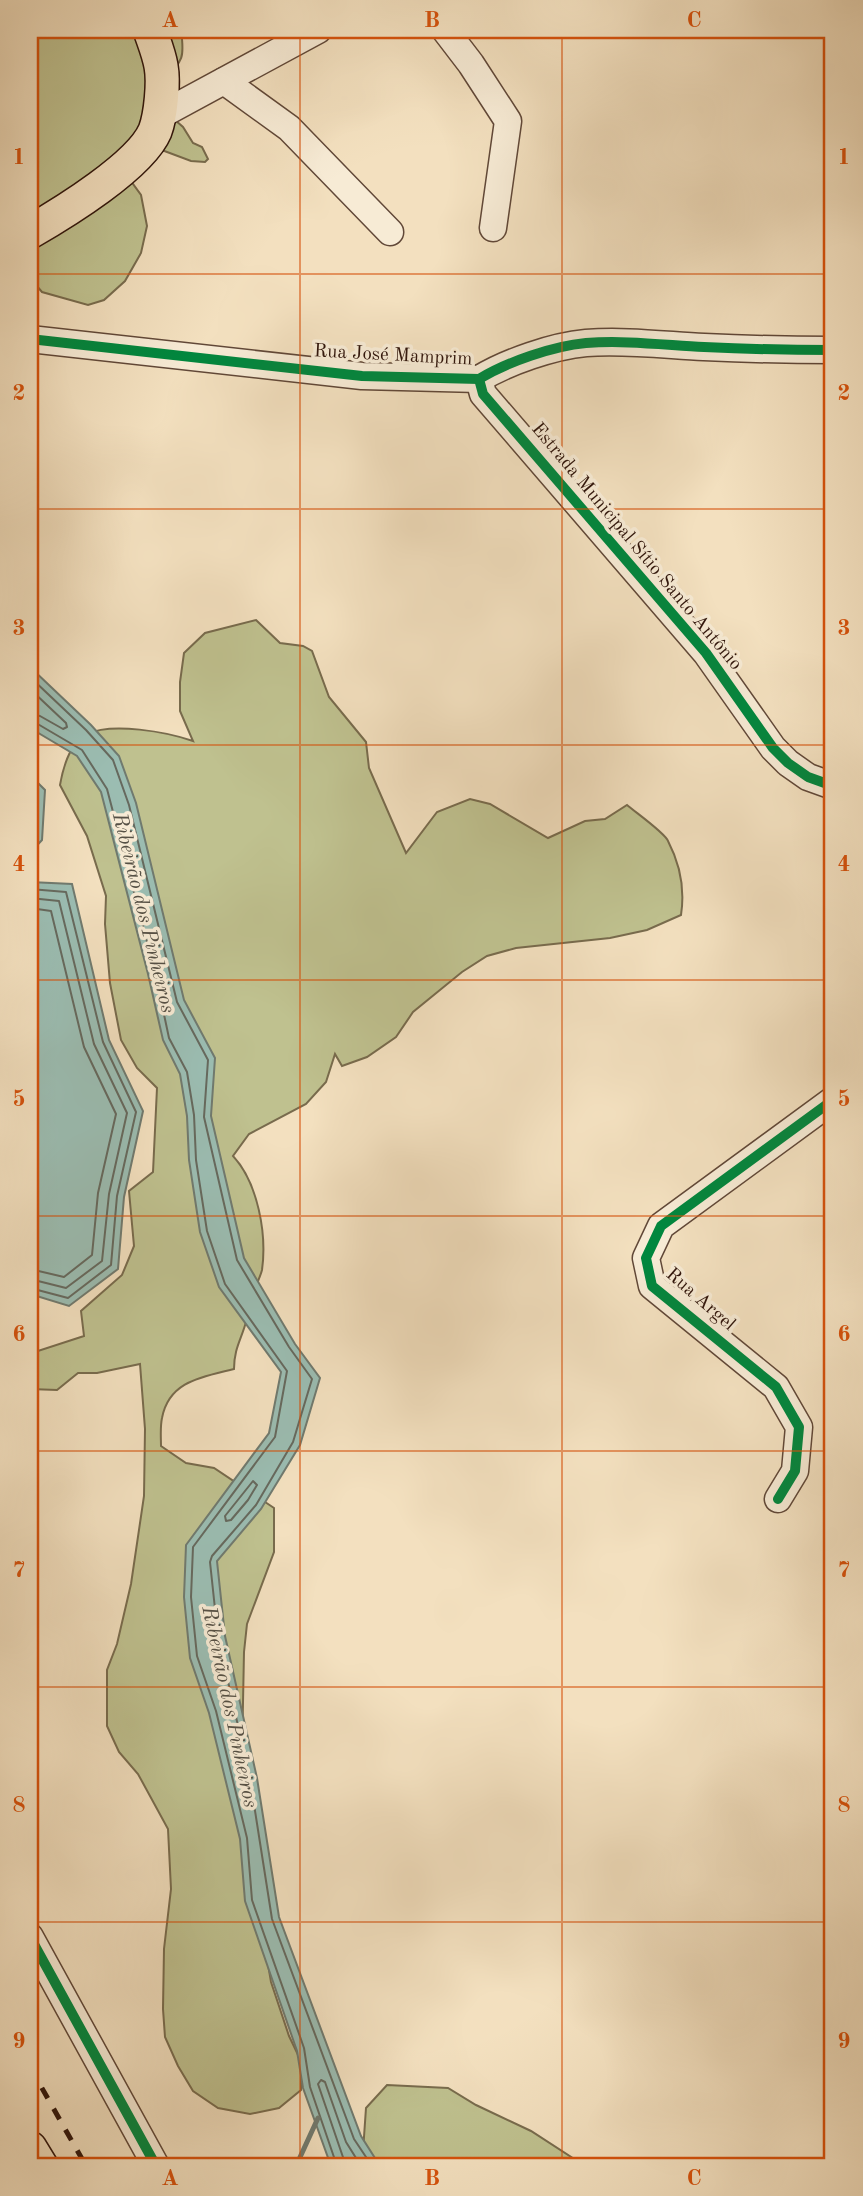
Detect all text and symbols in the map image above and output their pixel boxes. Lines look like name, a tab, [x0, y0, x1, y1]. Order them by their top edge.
text: A	[161, 9, 179, 32]
text: B	[424, 9, 440, 32]
text: C	[686, 9, 702, 32]
text: 1	[12, 146, 26, 169]
text: 1	[837, 146, 851, 169]
street label: Rua José Mamprim	[313, 342, 473, 370]
text: 2	[12, 382, 26, 405]
text: 2	[837, 382, 851, 405]
street label: Estrada Municipal Sítio Santo Antônio	[527, 420, 745, 674]
text: 3	[12, 617, 26, 640]
text: 3	[837, 617, 851, 640]
water label: Ribeirão dos Pinheiros	[108, 810, 178, 1016]
text: 4	[12, 853, 26, 876]
text: 4	[837, 853, 851, 876]
text: 5	[12, 1088, 26, 1111]
text: 5	[837, 1088, 851, 1111]
street label: Rua Argel	[662, 1265, 738, 1335]
text: 6	[12, 1323, 26, 1346]
text: 6	[837, 1323, 851, 1346]
text: 7	[12, 1559, 26, 1582]
text: 7	[837, 1559, 851, 1582]
water label: Ribeirão dos Pinheiros	[197, 1603, 261, 1810]
text: 8	[12, 1794, 26, 1817]
text: 8	[837, 1794, 851, 1817]
text: 9	[12, 2030, 26, 2053]
text: 9	[837, 2030, 851, 2053]
text: A	[161, 2167, 179, 2190]
text: B	[424, 2167, 440, 2190]
text: C	[686, 2167, 702, 2190]

